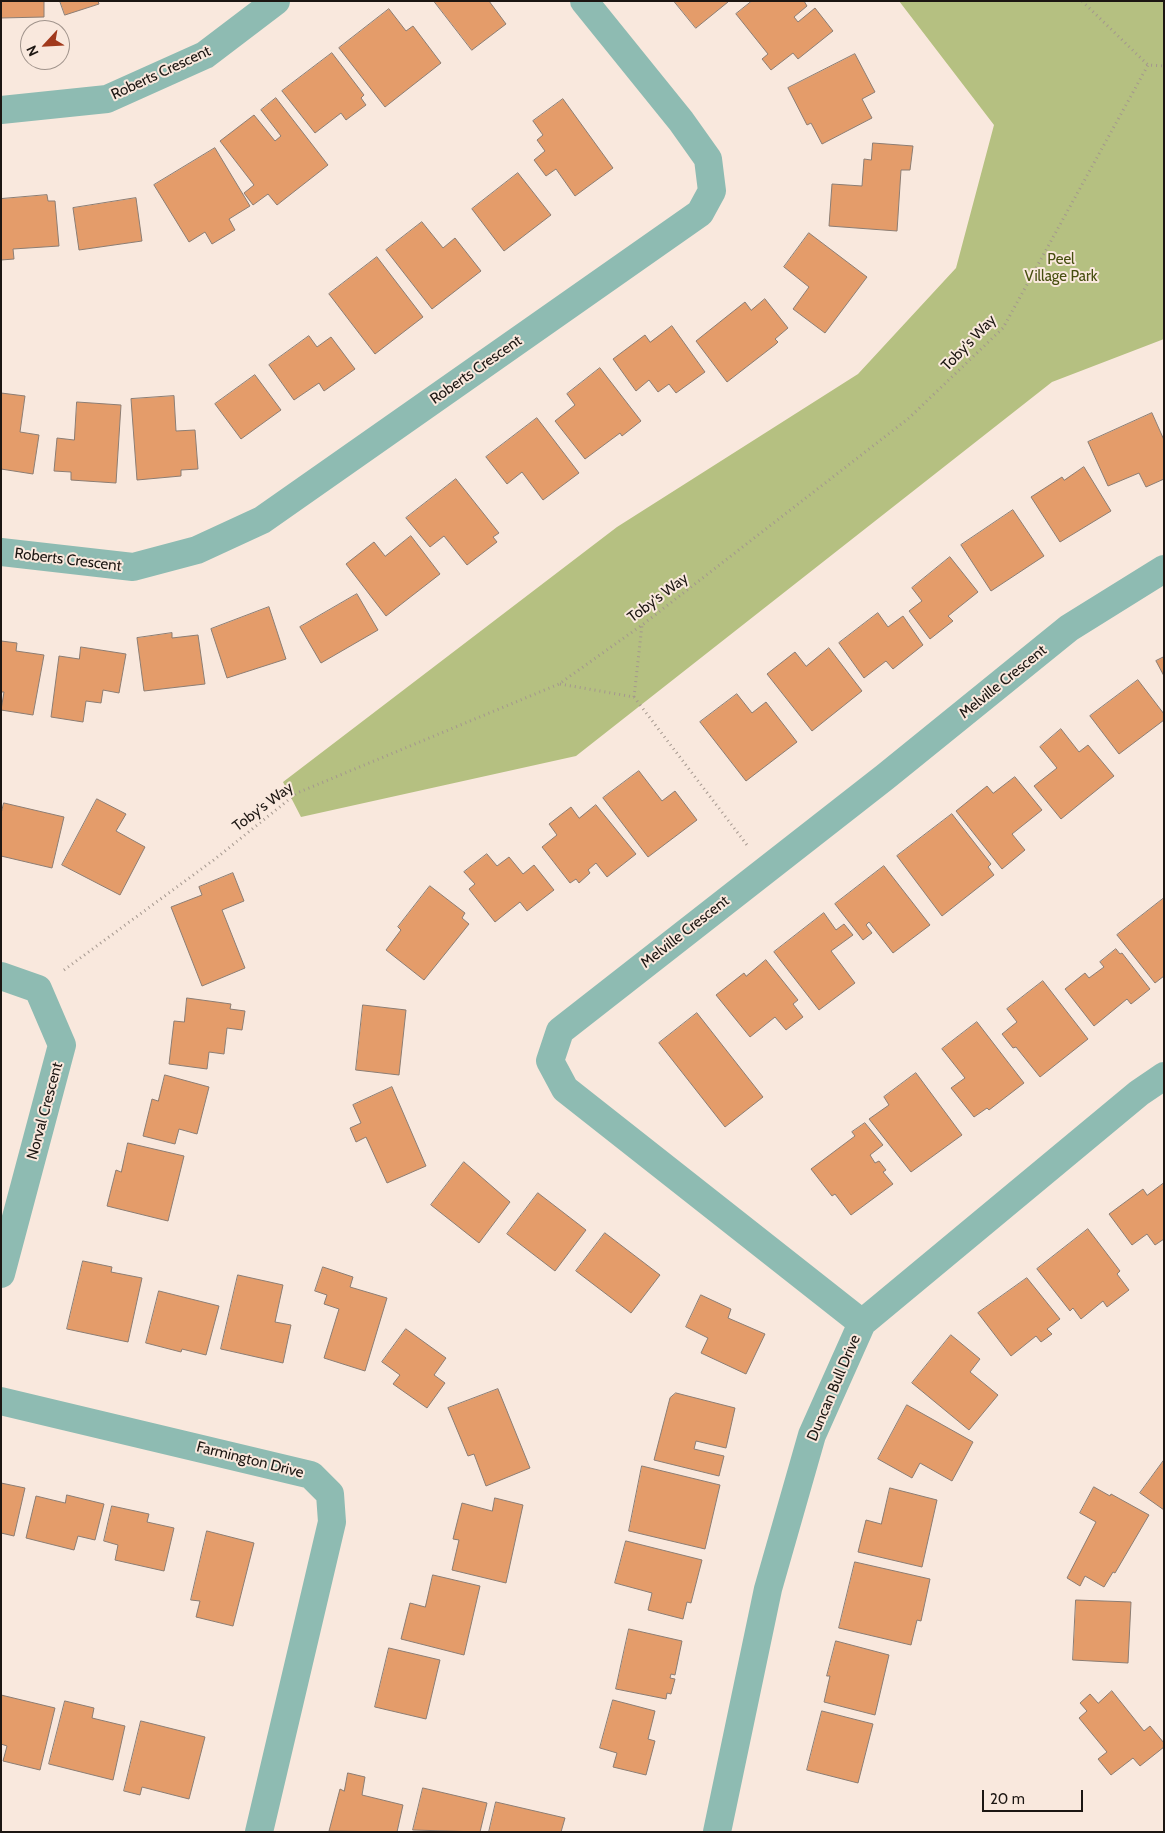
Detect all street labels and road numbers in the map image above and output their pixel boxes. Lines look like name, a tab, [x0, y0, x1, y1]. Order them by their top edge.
street label: Roberts Crescent	[108, 42, 214, 104]
street label: Toby's Way	[938, 311, 1000, 375]
street label: Roberts Crescent	[427, 332, 525, 408]
street label: Roberts Crescent	[13, 545, 123, 575]
street label: Toby's Way	[624, 569, 692, 627]
street label: Melville Crescent	[956, 641, 1050, 723]
street label: Toby's Way	[229, 778, 297, 836]
street label: Melville Crescent	[637, 892, 733, 972]
street label: Norval Crescent	[23, 1060, 67, 1162]
street label: Duncan Bull Drive	[804, 1332, 864, 1444]
street label: Farmington Drive	[195, 1438, 305, 1482]

